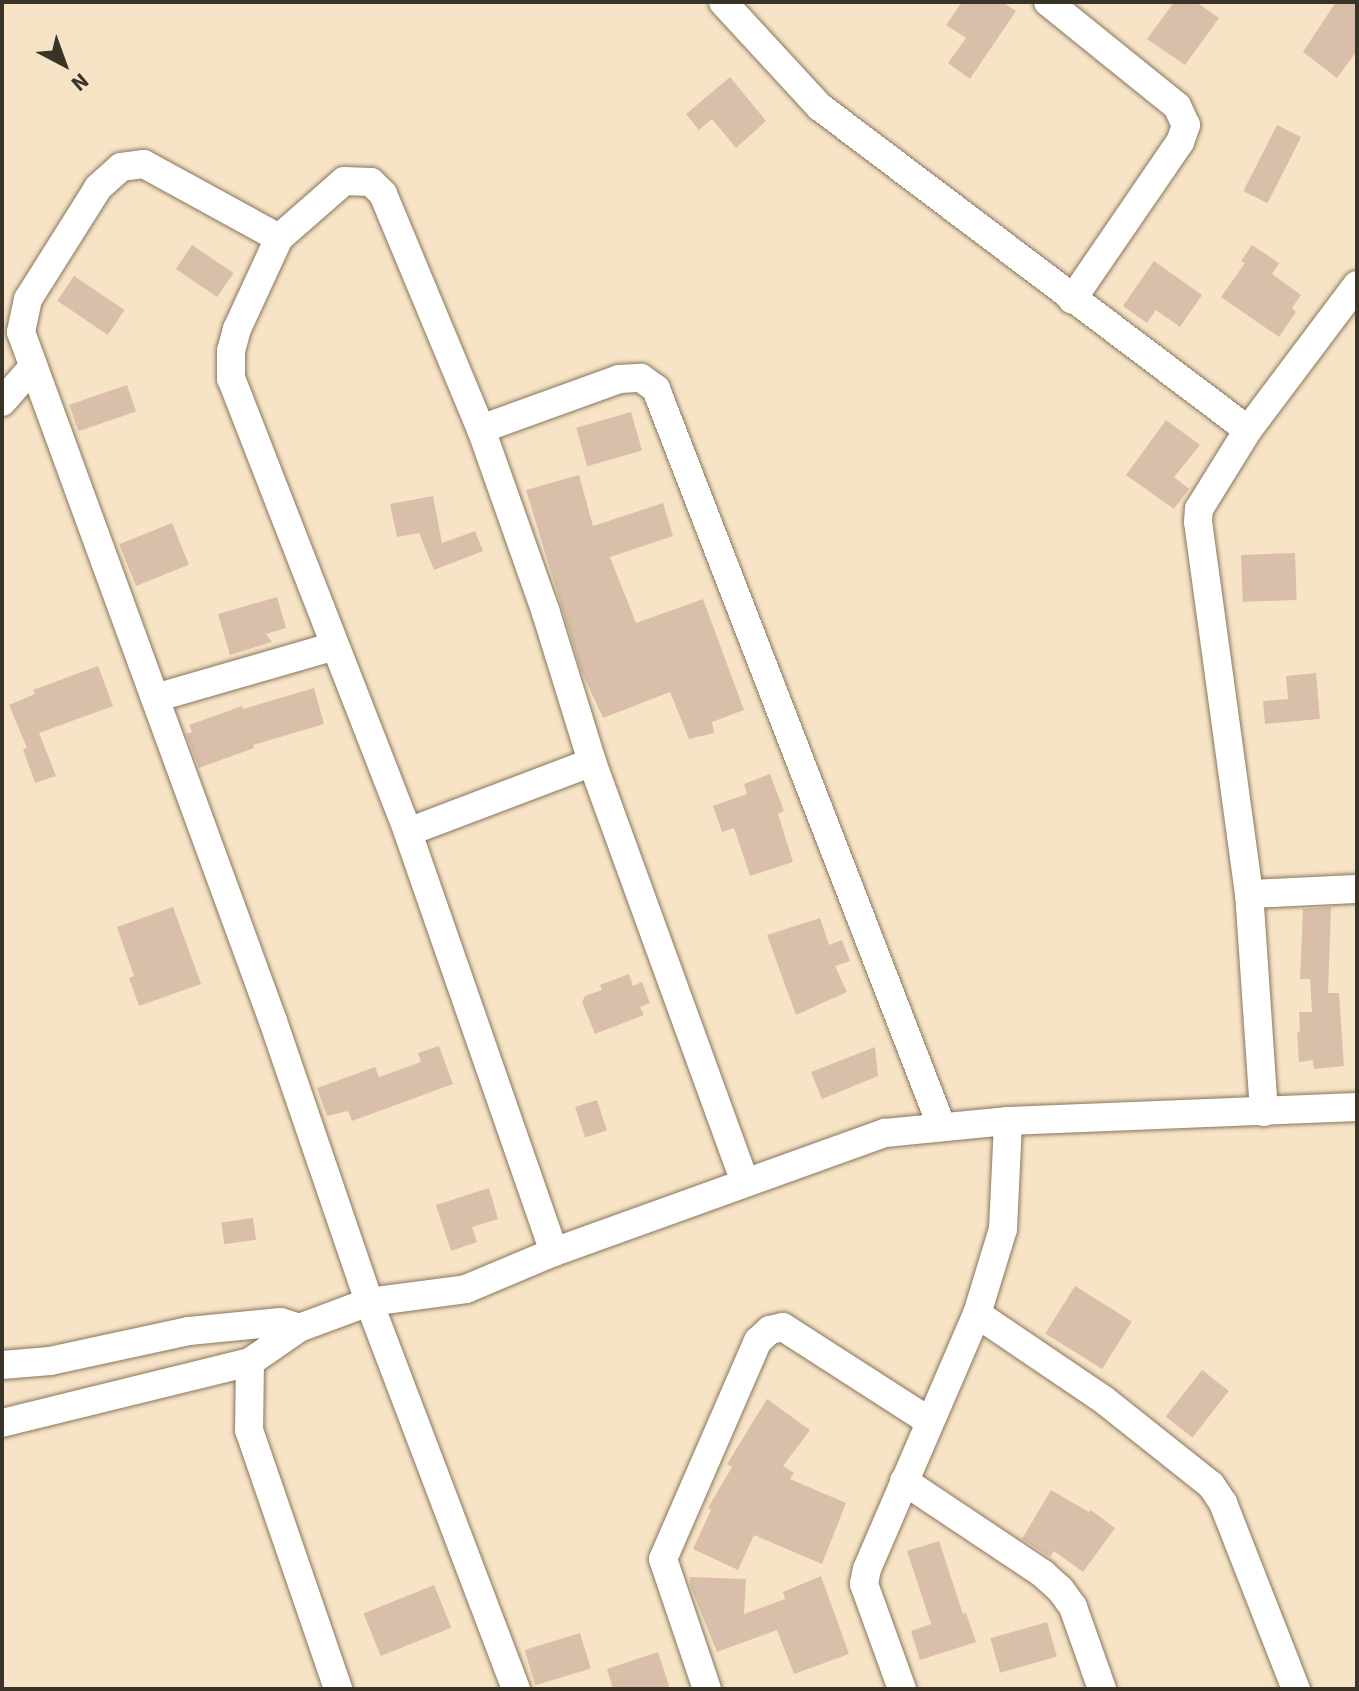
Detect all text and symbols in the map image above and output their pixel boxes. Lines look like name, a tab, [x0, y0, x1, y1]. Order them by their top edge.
north arrow	[24, 24, 104, 104]
text: N	[64, 65, 96, 99]

